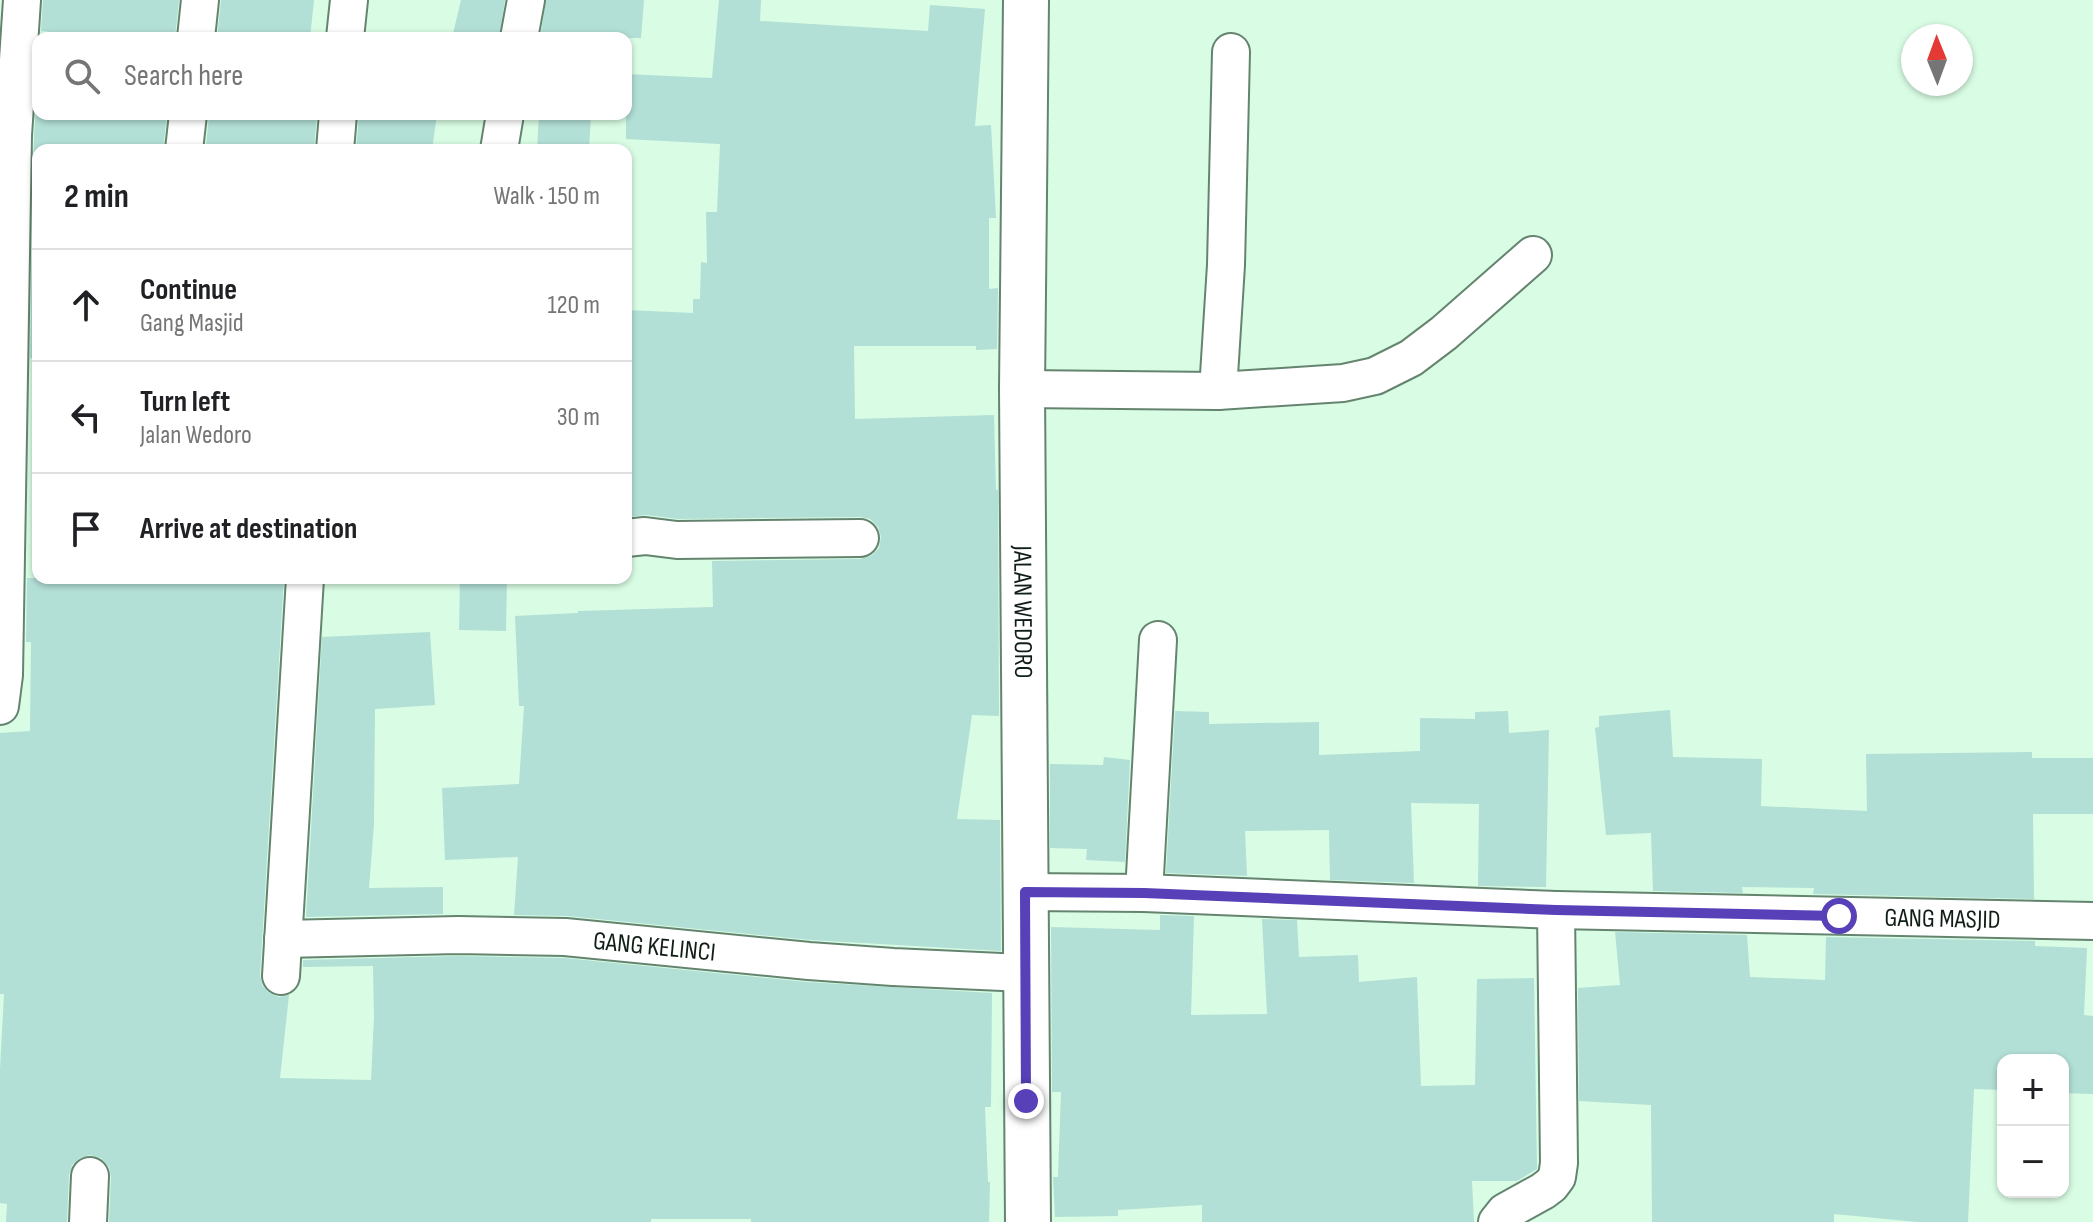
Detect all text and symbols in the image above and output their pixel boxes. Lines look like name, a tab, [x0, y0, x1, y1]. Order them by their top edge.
north arrow	[1901, 24, 1973, 96]
search box	[32, 32, 632, 120]
icon: search	[60, 54, 104, 98]
text: Search here	[124, 58, 243, 94]
text: 2 min	[64, 176, 129, 217]
text: Walk · 150 m	[494, 181, 600, 212]
text: Continue	[140, 272, 237, 308]
icon: ahead	[64, 283, 108, 327]
text: 120 m	[547, 290, 600, 321]
text: Gang Masjid	[140, 308, 244, 339]
text: Turn left	[140, 384, 230, 420]
icon: left	[64, 395, 108, 439]
text: 30 m	[557, 402, 600, 433]
text: Jalan Wedoro	[140, 420, 252, 451]
icon: arrive	[64, 507, 108, 551]
text: Arrive at destination	[140, 511, 357, 547]
street label: JALAN WEDORO	[1006, 544, 1038, 679]
route start	[1821, 898, 1857, 934]
street label: GANG MASJID	[1884, 903, 2001, 936]
street label: GANG KELINCI	[592, 926, 717, 969]
map controls	[1997, 1054, 2069, 1198]
button: +	[1997, 1054, 2069, 1126]
route end	[1008, 1083, 1044, 1119]
button: −	[1997, 1126, 2069, 1198]

